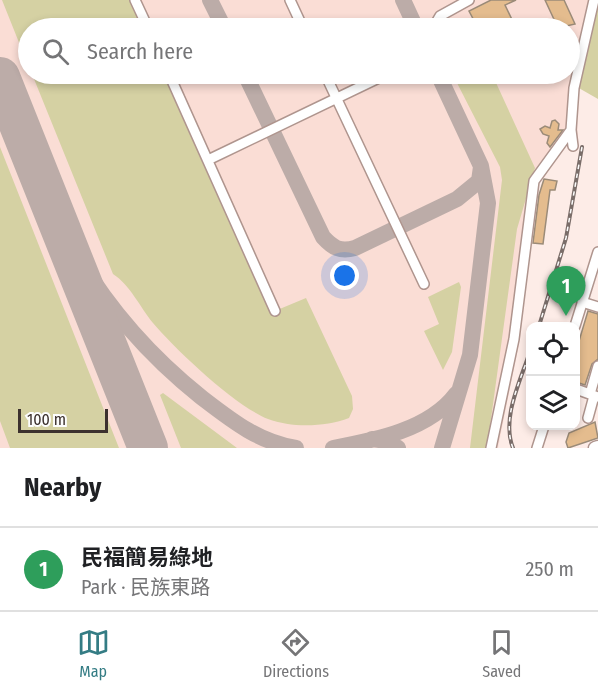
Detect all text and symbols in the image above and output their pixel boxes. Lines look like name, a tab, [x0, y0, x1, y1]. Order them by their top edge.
search box	[18, 18, 580, 84]
icon: search	[39, 35, 72, 68]
text: Search here	[87, 38, 193, 65]
your location	[330, 261, 359, 290]
pin: 1	[546, 266, 586, 316]
map controls	[526, 322, 580, 430]
button: locate	[526, 322, 580, 376]
button: layers	[526, 376, 580, 430]
scale bar	[18, 406, 108, 434]
text: 100 m	[27, 410, 66, 429]
text: Nearby	[24, 472, 101, 503]
text: 民福簡易綠地	[81, 544, 213, 571]
text: 1	[39, 557, 48, 581]
text: 250 m	[526, 557, 574, 581]
text: Park · 民族東路	[81, 575, 210, 599]
tab: Map	[77, 626, 110, 681]
tab: Directions	[263, 626, 329, 681]
tab: Saved	[482, 626, 521, 681]

